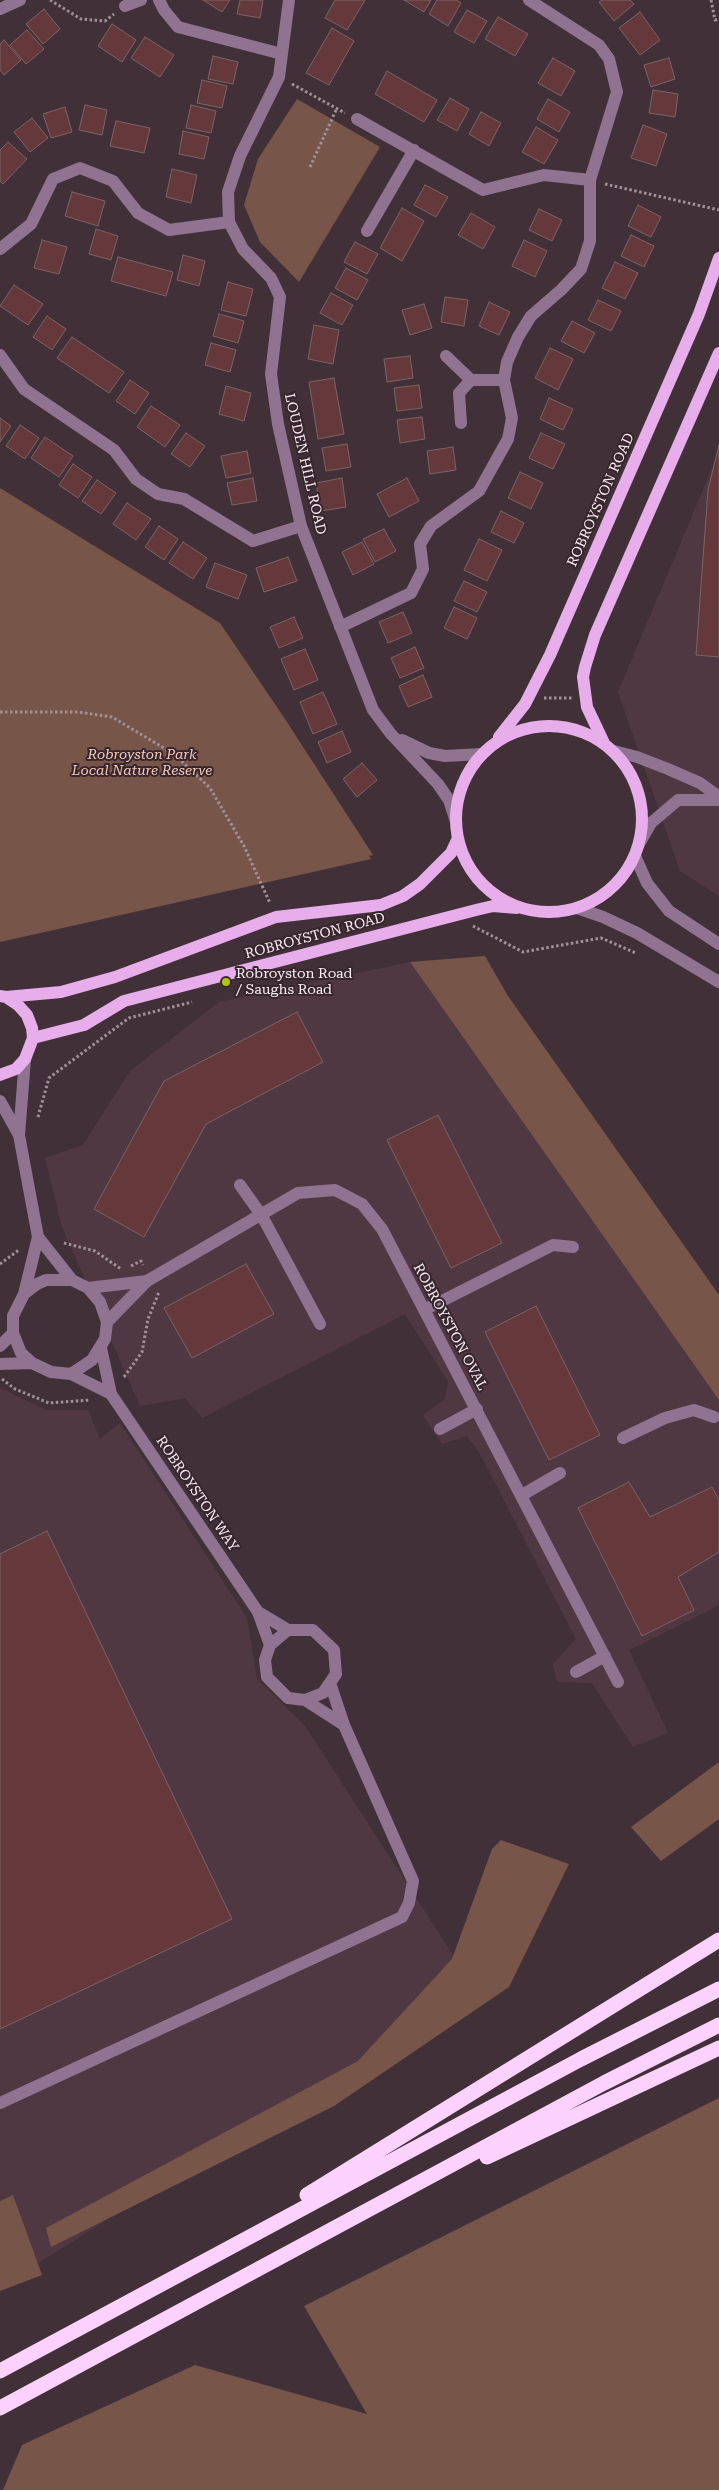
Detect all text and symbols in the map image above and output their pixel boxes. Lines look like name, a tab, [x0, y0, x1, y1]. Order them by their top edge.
street label: LOUDEN HILL ROAD	[281, 392, 329, 536]
street label: ROBROYSTON ROAD	[564, 431, 638, 569]
park label: Robroyston Park Local Nature Reserve	[72, 747, 212, 780]
street label: ROBROYSTON ROAD	[243, 909, 387, 963]
place label: Robroyston Road / Saughs Road	[236, 966, 353, 999]
marker: Robroyston Road / Saughs Road	[220, 976, 232, 988]
street label: ROBROYSTON OVAL	[409, 1261, 491, 1393]
street label: ROBROYSTON WAY	[152, 1433, 242, 1555]

